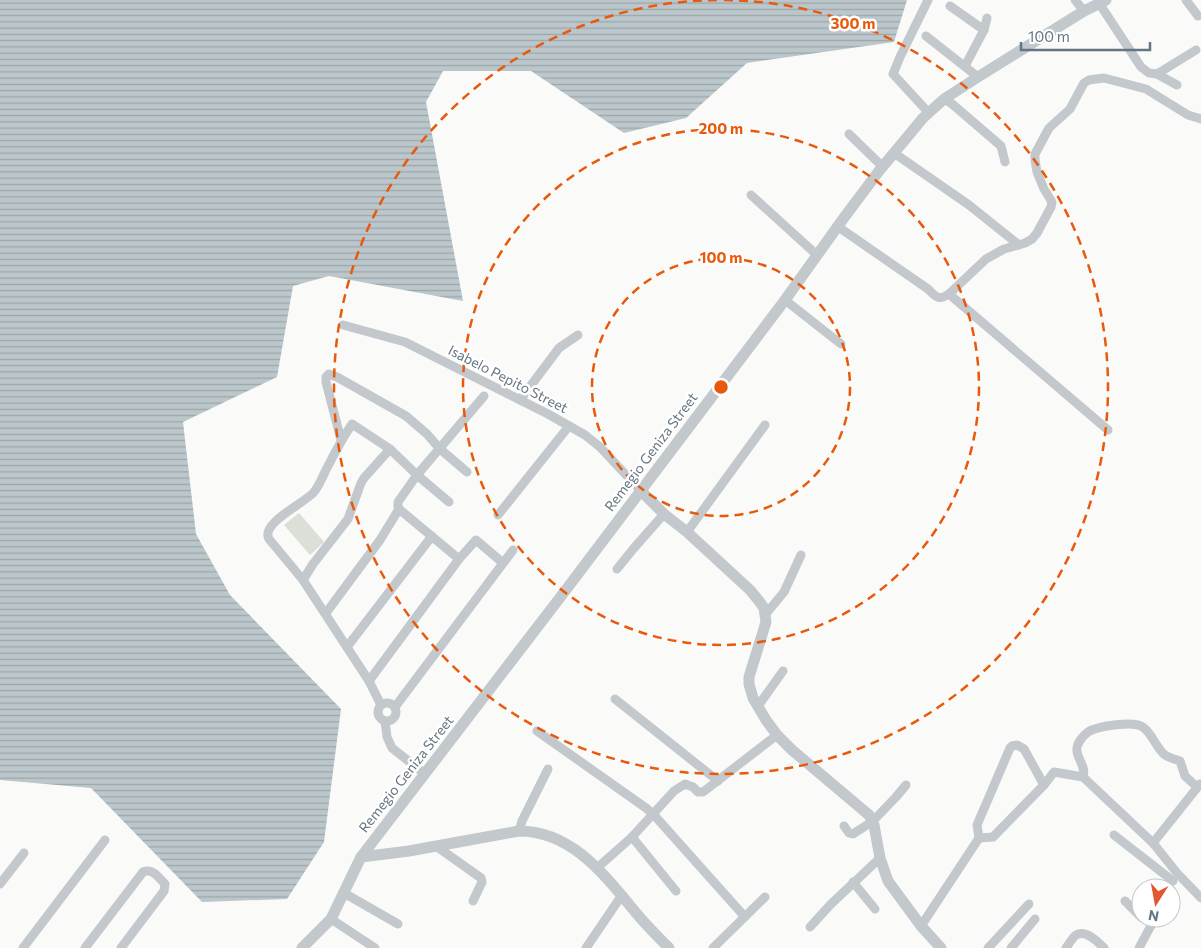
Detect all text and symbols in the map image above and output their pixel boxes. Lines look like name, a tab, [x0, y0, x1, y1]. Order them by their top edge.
text: 300 m	[831, 14, 875, 32]
scale bar	[1021, 20, 1150, 52]
text: 100 m	[1028, 27, 1070, 45]
text: 200 m	[699, 119, 743, 137]
text: 100 m	[700, 248, 742, 266]
street label: Isabelo Pepito Street	[446, 341, 571, 416]
centre of rings	[712, 378, 730, 396]
street label: Remegio Geniza Street	[601, 389, 701, 514]
street label: Remegio Geniza Street	[355, 712, 457, 836]
north arrow	[1131, 878, 1181, 928]
text: N	[1147, 907, 1160, 926]

